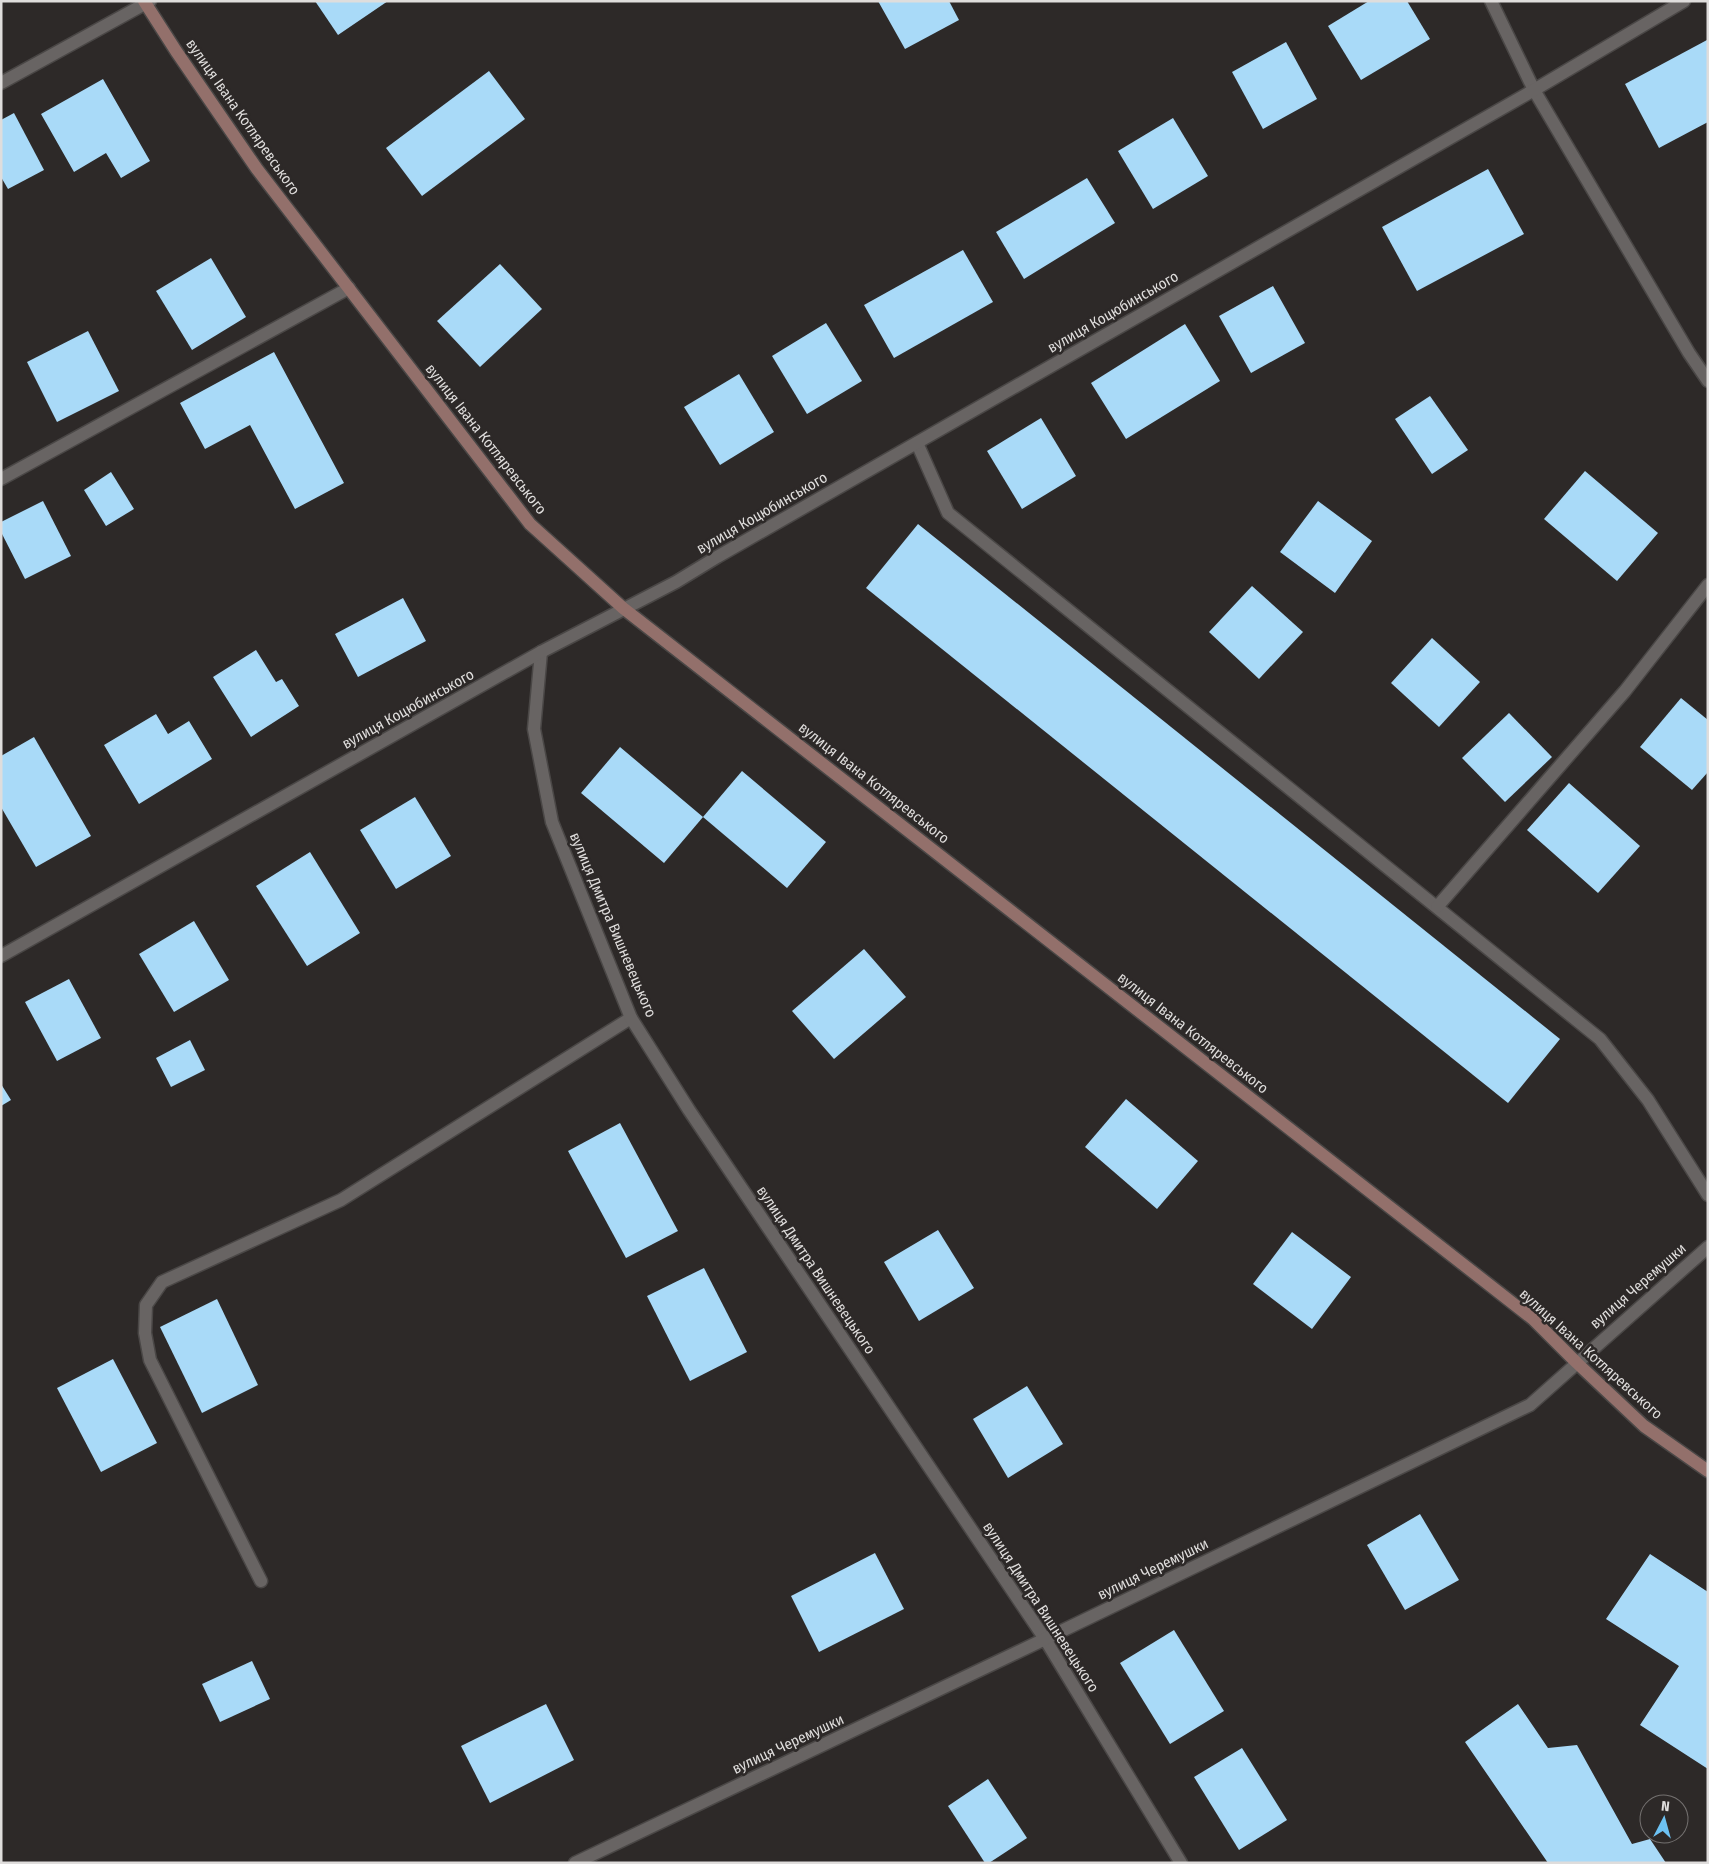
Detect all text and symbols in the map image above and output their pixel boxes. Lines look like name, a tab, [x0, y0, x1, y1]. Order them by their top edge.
street label: вулиця Івана Котляревського	[182, 36, 304, 199]
street label: вулиця Коцюбинського	[1044, 267, 1182, 357]
street label: вулиця Івана Котляревського	[422, 360, 551, 518]
street label: вулиця Коцюбинського	[693, 468, 831, 558]
street label: вулиця Коцюбинського	[339, 665, 477, 753]
street label: вулиця Івана Котляревського	[795, 719, 953, 848]
street label: вулиця Дмитра Вишневецького	[566, 830, 660, 1020]
street label: вулиця Івана Котляревського	[1114, 969, 1272, 1098]
street label: вулиця Дмитра Вишневецького	[753, 1182, 879, 1358]
street label: вулиця Черемушки	[1586, 1239, 1690, 1333]
street label: вулиця Івана Котляревського	[1516, 1285, 1666, 1423]
street label: вулиця Дмитра Вишневецького	[979, 1519, 1103, 1696]
street label: вулиця Черемушки	[1095, 1534, 1211, 1604]
street label: вулиця Черемушки	[729, 1710, 847, 1778]
north arrow	[1639, 1794, 1689, 1844]
text: N	[1660, 1798, 1670, 1815]

